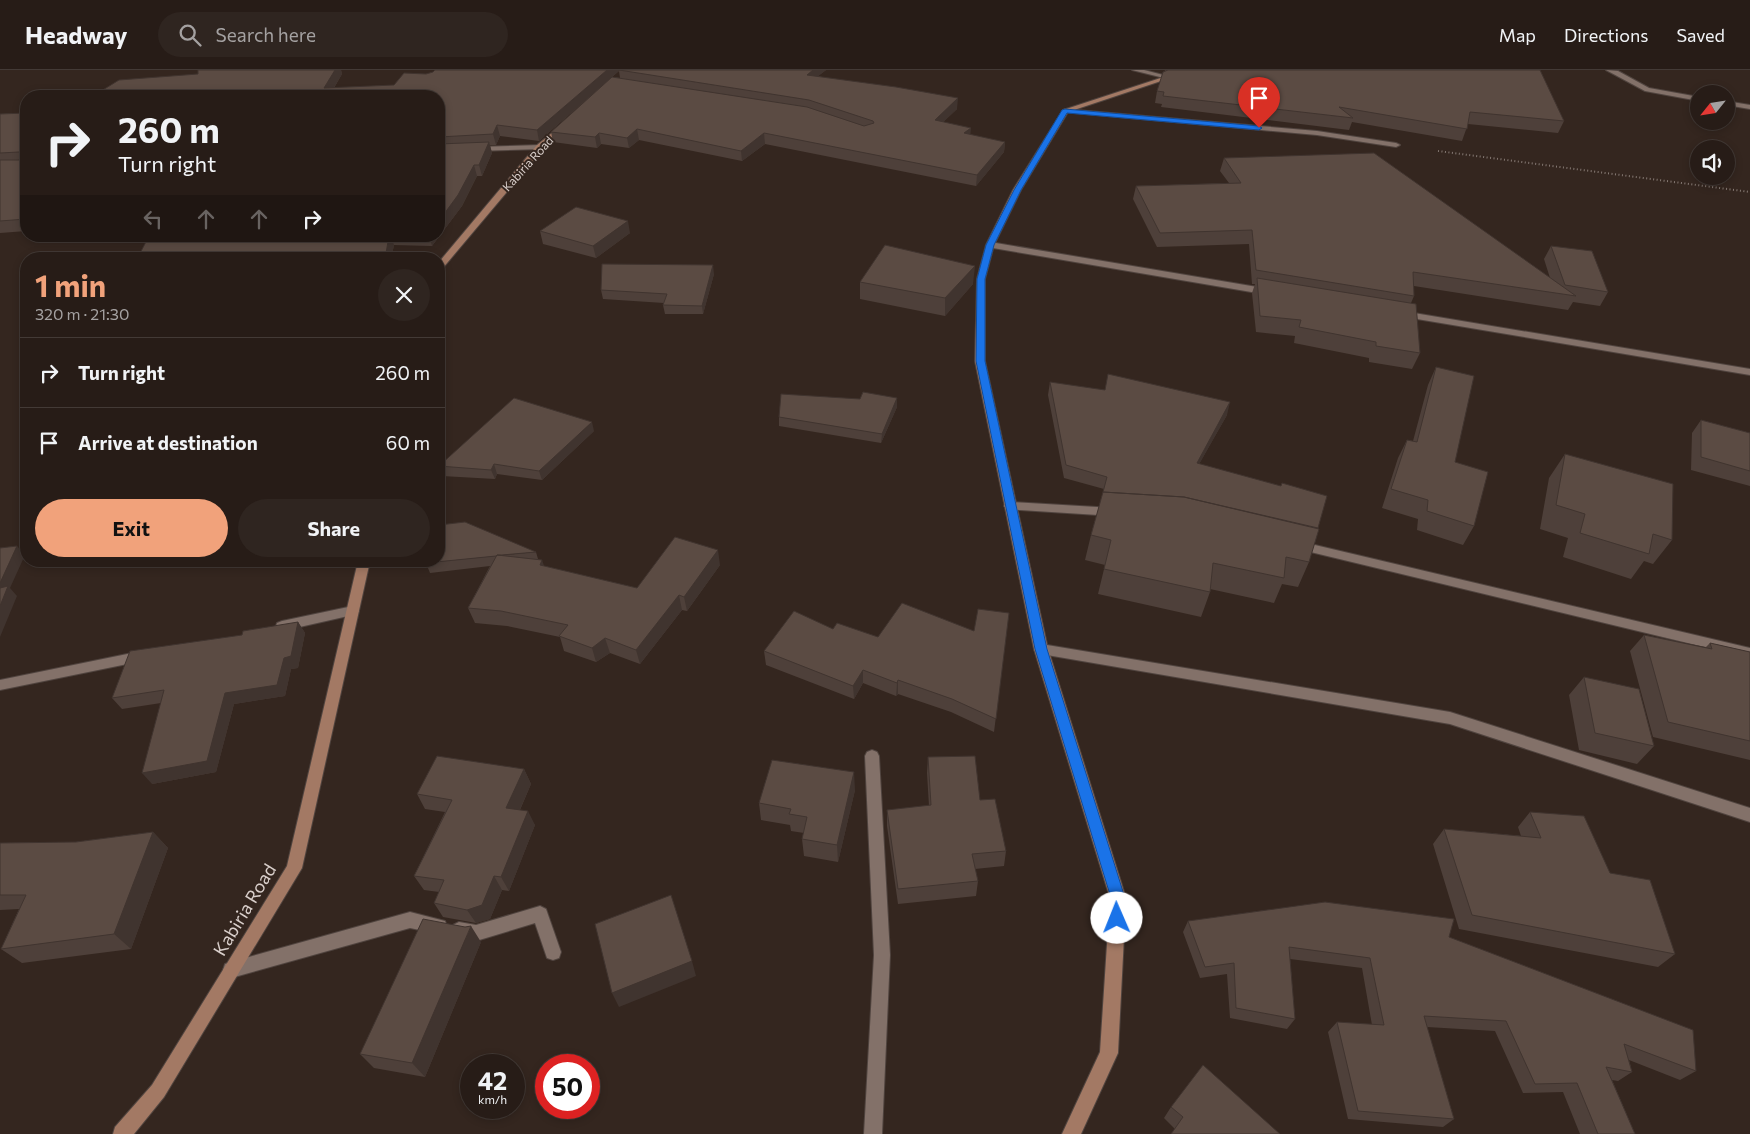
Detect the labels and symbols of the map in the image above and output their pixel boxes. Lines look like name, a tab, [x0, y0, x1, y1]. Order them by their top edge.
pin	[1238, 77, 1280, 128]
north arrow	[1690, 85, 1735, 130]
street label: Kabiria Road	[499, 133, 556, 194]
street label: Kabiria Road	[208, 859, 280, 960]
position arrow	[1090, 891, 1142, 943]
speed limit sign: 50	[535, 1054, 600, 1119]

